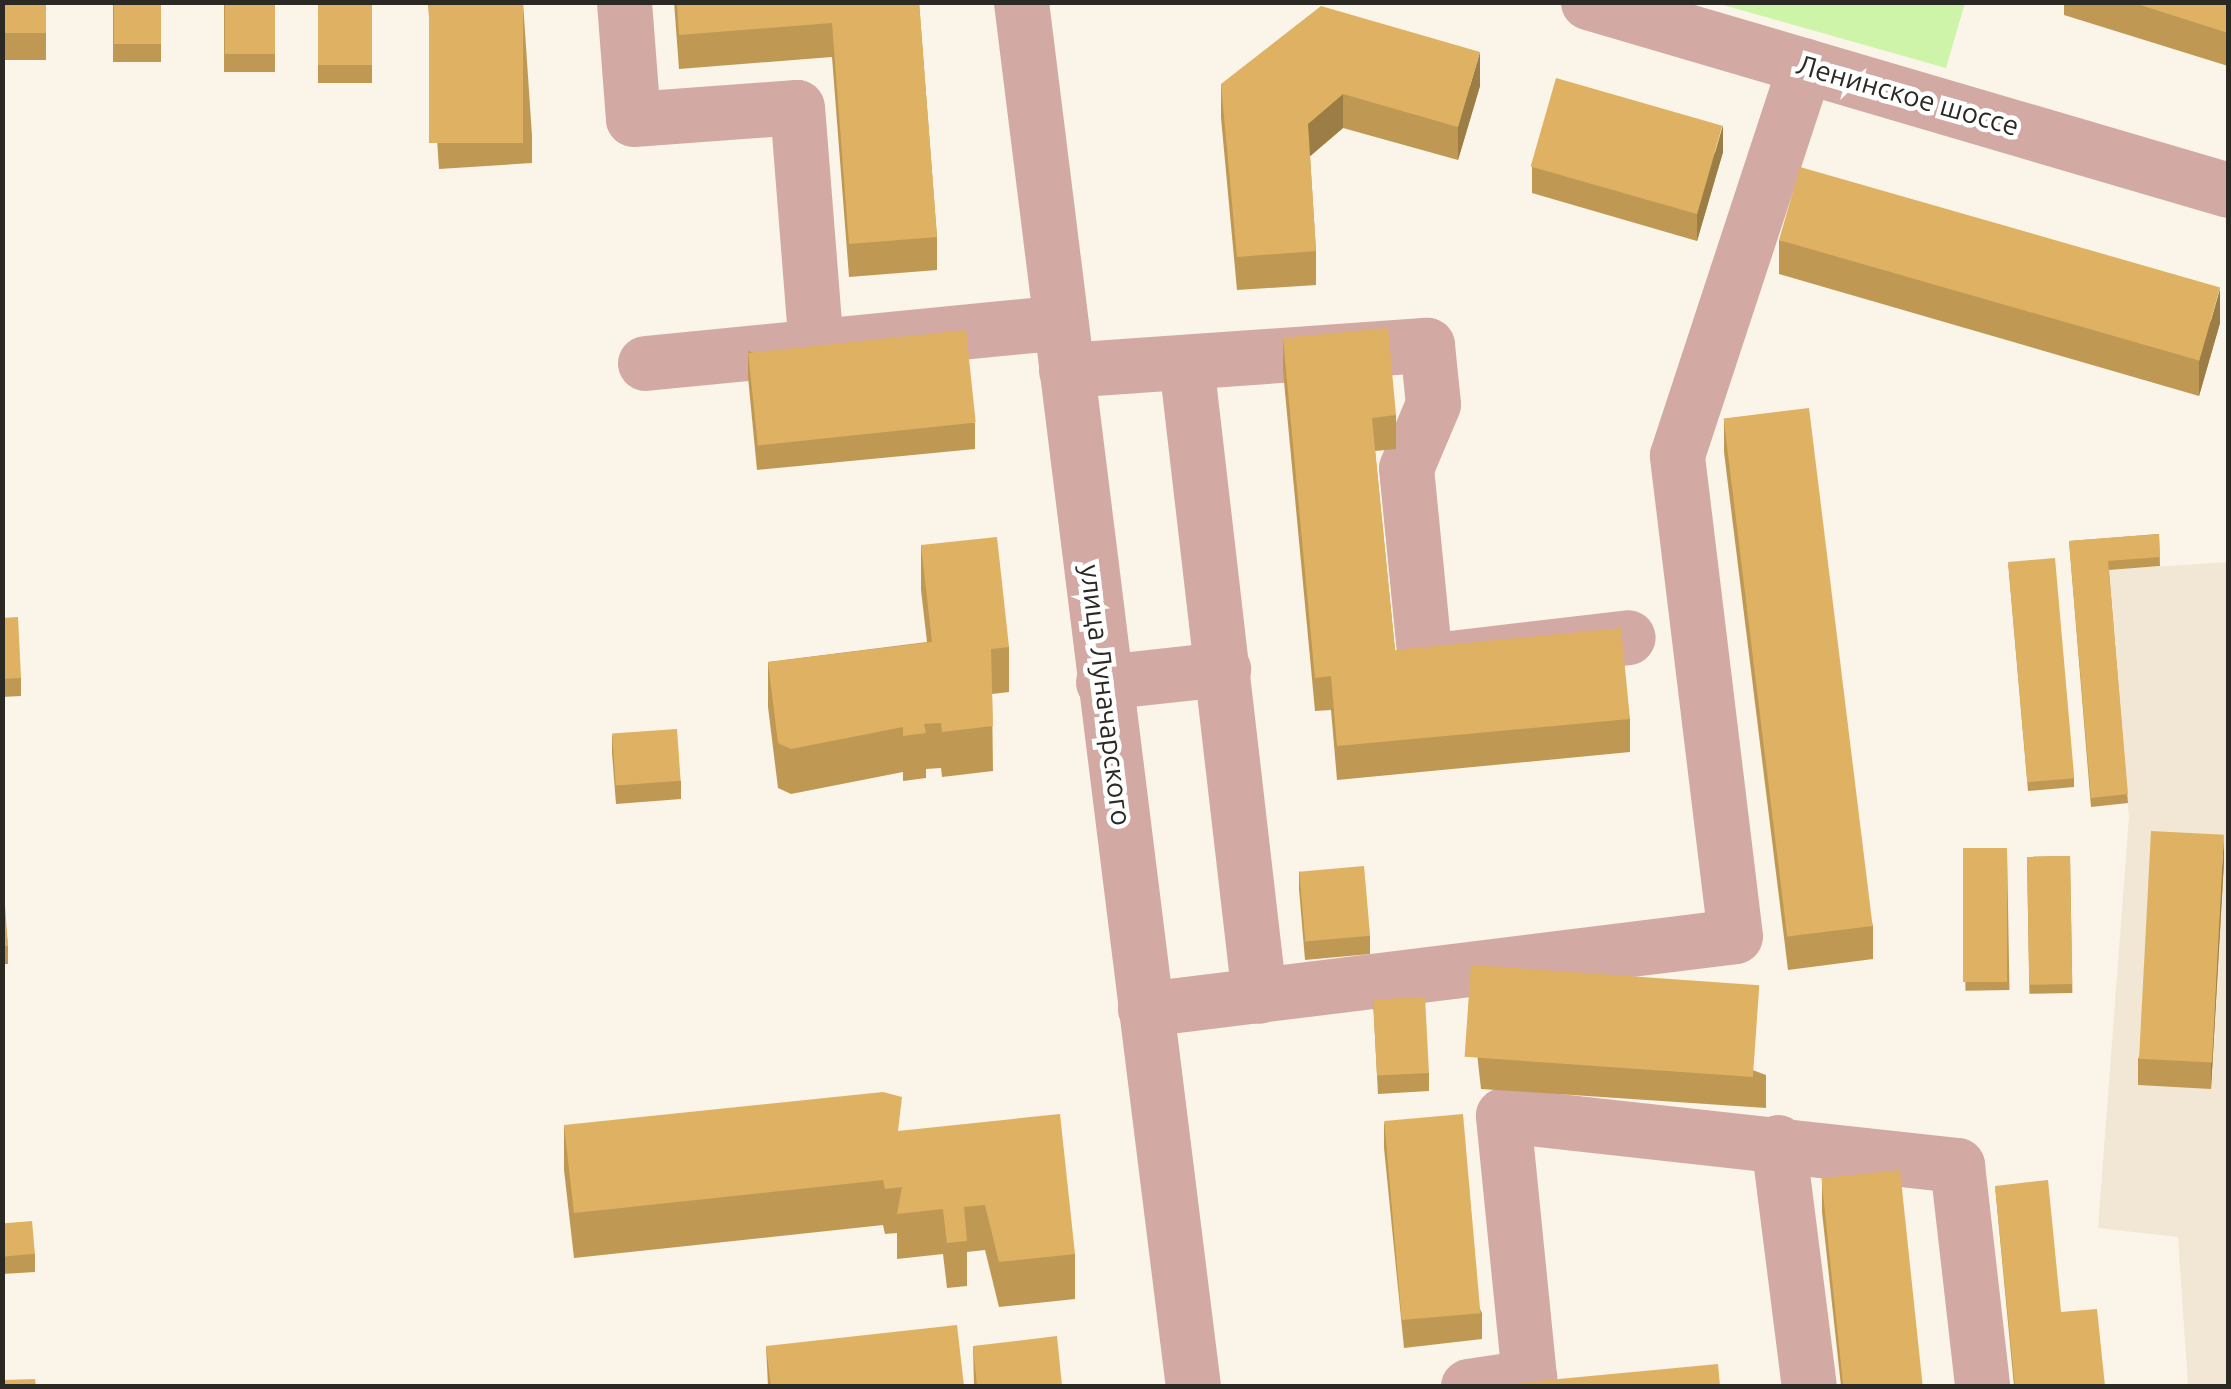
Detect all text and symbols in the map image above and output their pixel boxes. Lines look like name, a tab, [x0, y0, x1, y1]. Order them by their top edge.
street label: Ленинское шоссе	[1793, 47, 2023, 143]
street label: улица Луначарского	[1073, 562, 1139, 828]

